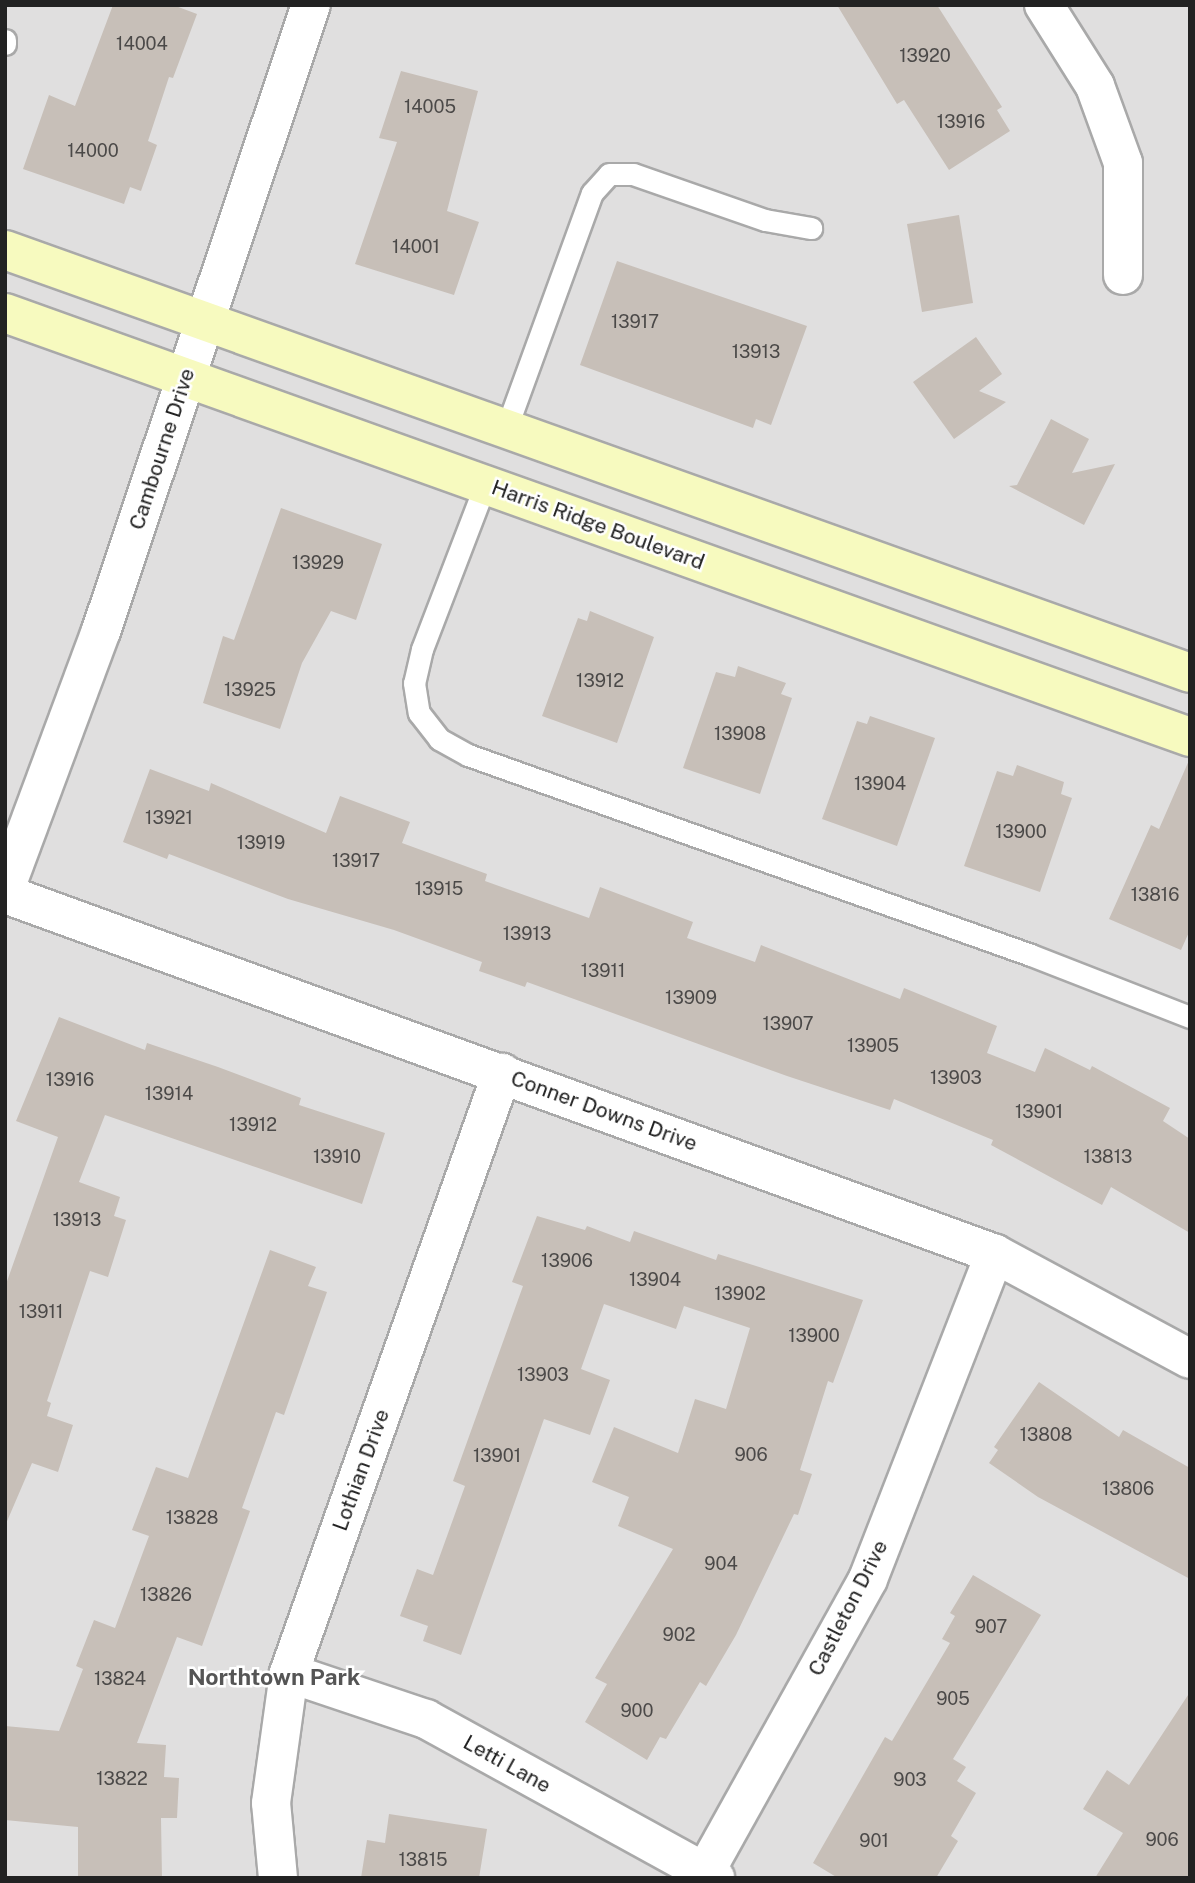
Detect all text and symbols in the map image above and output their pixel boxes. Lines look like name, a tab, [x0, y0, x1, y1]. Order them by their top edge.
house number: 14004	[116, 33, 168, 55]
house number: 13920	[899, 45, 951, 67]
house number: 14005	[404, 96, 456, 118]
house number: 13916	[937, 111, 985, 133]
house number: 14000	[67, 140, 119, 162]
house number: 14001	[392, 236, 440, 258]
house number: 13917	[611, 311, 659, 333]
house number: 13913	[732, 341, 780, 363]
street label: Cambourne Drive	[124, 365, 200, 533]
street label: Harris Ridge Boulevard	[488, 475, 708, 575]
house number: 13929	[292, 552, 344, 574]
house number: 13912	[576, 670, 624, 692]
house number: 13925	[224, 679, 276, 701]
house number: 13908	[714, 723, 766, 745]
house number: 13904	[854, 773, 906, 795]
house number: 13921	[145, 807, 193, 829]
house number: 13900	[995, 821, 1047, 843]
house number: 13919	[237, 832, 285, 854]
house number: 13917	[332, 850, 380, 872]
house number: 13915	[415, 878, 463, 900]
house number: 13816	[1131, 884, 1179, 906]
house number: 13913	[503, 923, 551, 945]
house number: 13911	[581, 960, 625, 982]
house number: 13909	[665, 987, 717, 1009]
house number: 13907	[762, 1013, 814, 1035]
house number: 13905	[847, 1035, 899, 1057]
street label: Conner Downs Drive	[507, 1066, 701, 1156]
house number: 13903	[930, 1067, 982, 1089]
house number: 13916	[46, 1069, 94, 1091]
house number: 13914	[145, 1083, 193, 1105]
house number: 13901	[1015, 1101, 1063, 1123]
house number: 13912	[229, 1114, 277, 1136]
house number: 13910	[313, 1146, 361, 1168]
house number: 13813	[1084, 1146, 1132, 1168]
house number: 13913	[53, 1209, 101, 1231]
house number: 13906	[541, 1250, 593, 1272]
house number: 13904	[629, 1269, 681, 1291]
house number: 13902	[714, 1283, 766, 1305]
house number: 13911	[19, 1301, 63, 1323]
house number: 13900	[788, 1325, 840, 1347]
house number: 13903	[517, 1364, 569, 1386]
street label: Lothian Drive	[327, 1406, 395, 1534]
house number: 13808	[1020, 1424, 1072, 1446]
house number: 906	[734, 1444, 768, 1466]
house number: 13901	[473, 1445, 521, 1467]
house number: 13806	[1102, 1478, 1154, 1500]
house number: 13828	[166, 1507, 218, 1529]
street label: Castleton Drive	[803, 1536, 893, 1680]
house number: 904	[704, 1553, 738, 1575]
house number: 13826	[140, 1584, 192, 1606]
house number: 907	[975, 1616, 1007, 1638]
house number: 902	[663, 1624, 695, 1646]
district label: Northtown Park	[188, 1663, 360, 1691]
house number: 13824	[94, 1668, 146, 1690]
house number: 905	[936, 1688, 970, 1710]
house number: 900	[620, 1700, 654, 1722]
street label: Letti Lane	[459, 1730, 555, 1798]
house number: 13822	[96, 1768, 148, 1790]
house number: 903	[893, 1769, 927, 1791]
house number: 906	[1145, 1829, 1179, 1851]
house number: 901	[859, 1830, 889, 1852]
house number: 13815	[398, 1849, 448, 1871]

